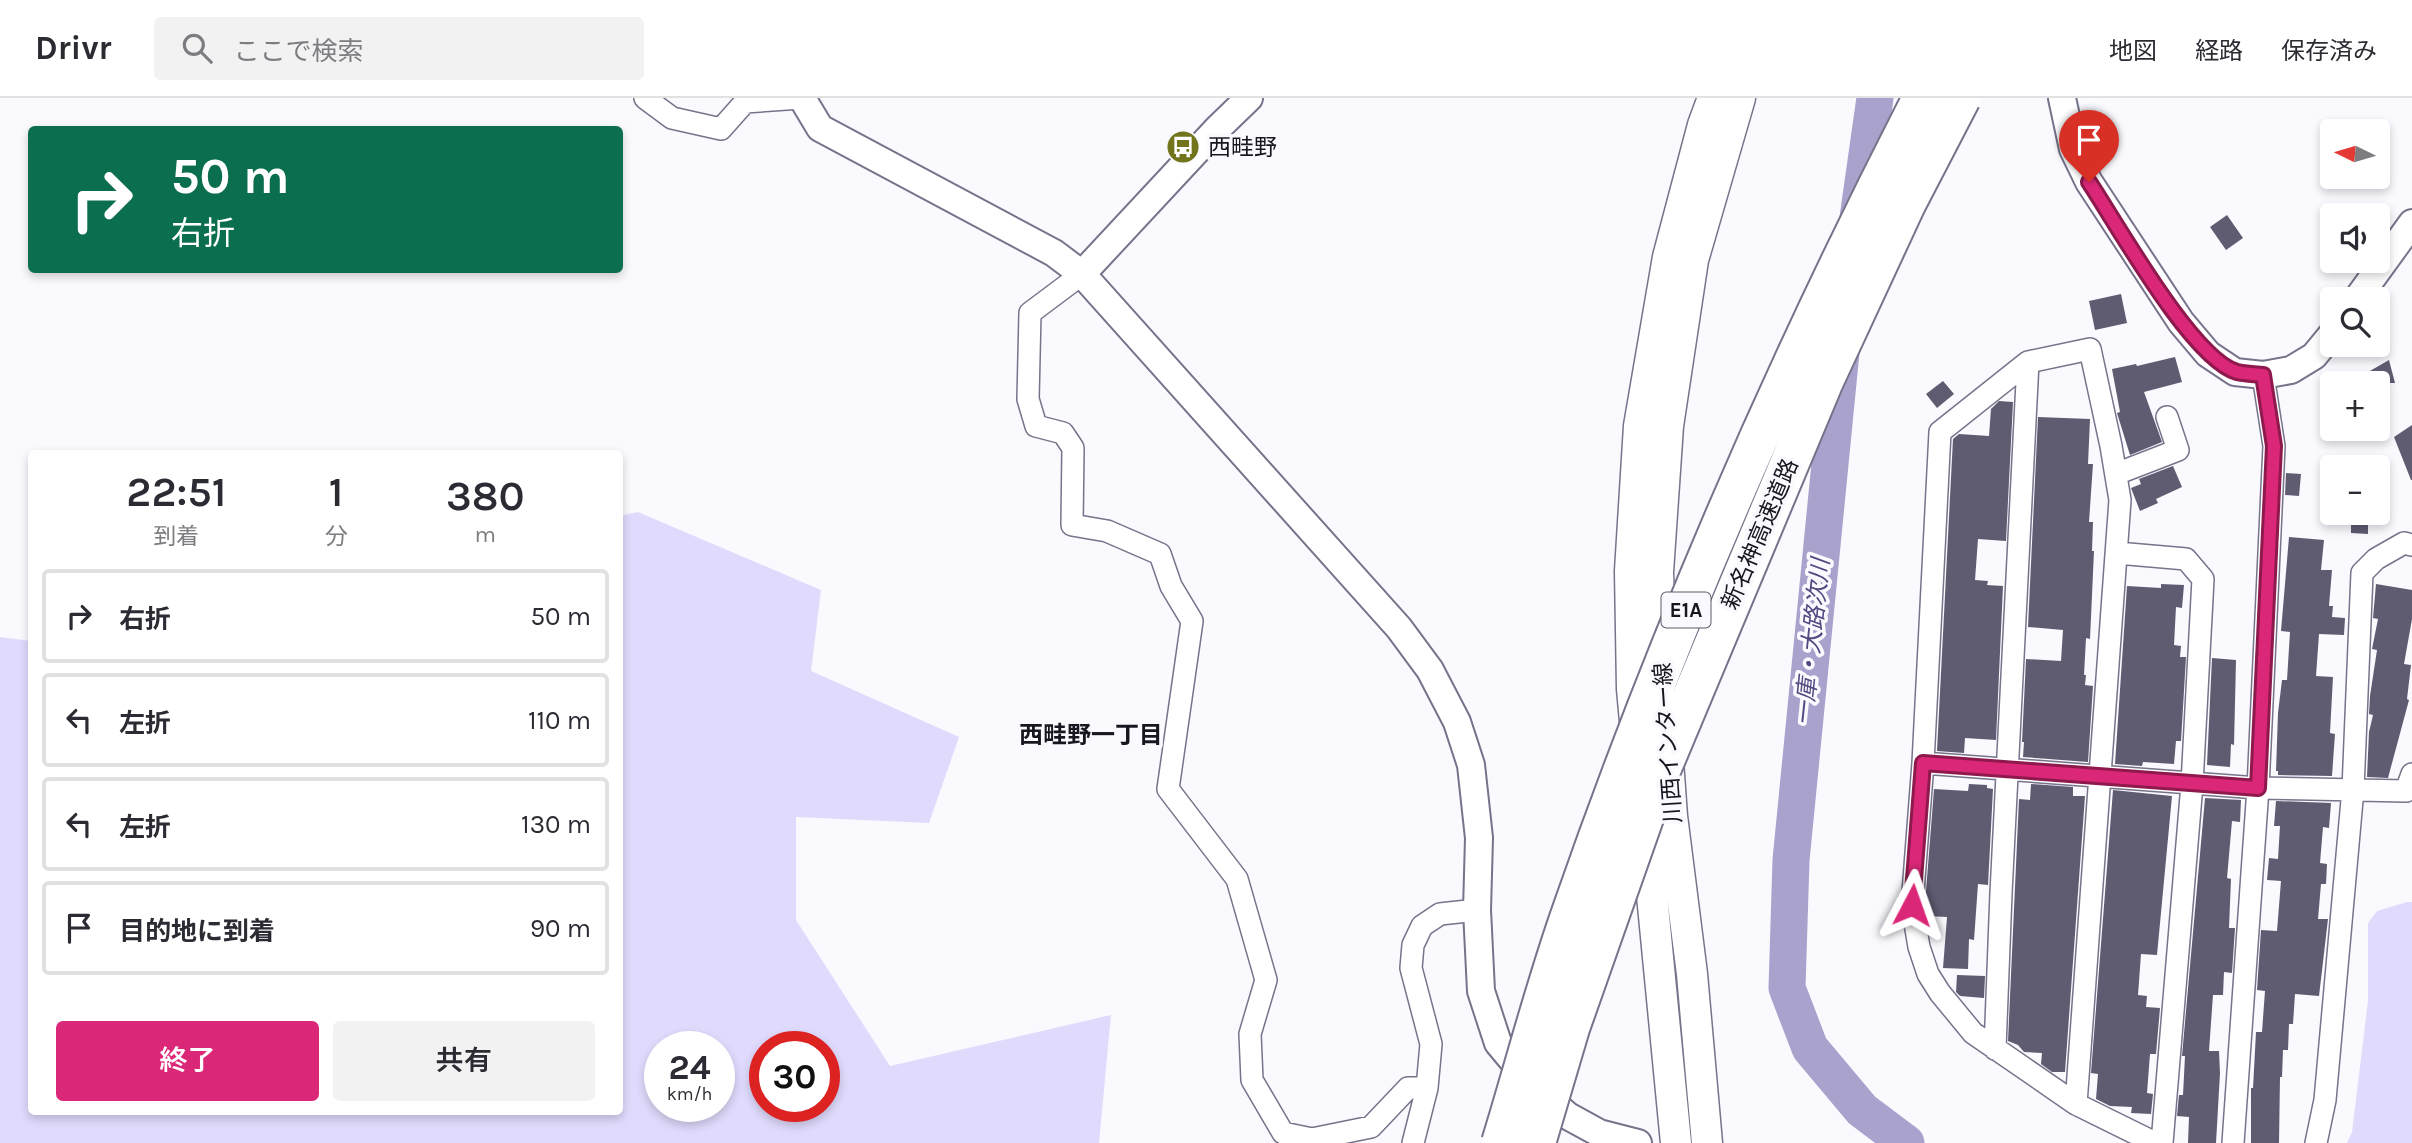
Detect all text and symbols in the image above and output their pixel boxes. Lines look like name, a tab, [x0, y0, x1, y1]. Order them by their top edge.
search box	[154, 17, 644, 80]
text: Drivr	[35, 29, 112, 67]
icon: search	[178, 29, 216, 67]
text: ここで検索	[234, 36, 364, 67]
text: 地図	[2109, 37, 2157, 65]
text: 経路	[2195, 37, 2243, 65]
text: 保存済み	[2281, 37, 2377, 65]
pin	[2059, 110, 2119, 182]
north arrow	[2320, 119, 2390, 189]
map controls	[2320, 119, 2390, 525]
icon: arrive	[2070, 121, 2108, 159]
bus stop icon: 西畦野	[1164, 128, 1202, 166]
place label: 西畦野	[1208, 134, 1277, 161]
text: 50 m	[171, 148, 289, 205]
icon: right	[56, 154, 147, 245]
button: sound	[2320, 203, 2390, 273]
text: 右折	[171, 215, 235, 252]
button: search	[2320, 287, 2390, 357]
button: +	[2320, 371, 2390, 441]
street label: 新名神高速道路	[1716, 455, 1804, 613]
button: −	[2320, 455, 2390, 525]
text: 22:51	[126, 467, 226, 517]
text: 1	[329, 467, 344, 517]
text: 380	[446, 471, 525, 521]
text: m	[475, 521, 496, 548]
text: 到着	[153, 523, 199, 550]
text: 分	[325, 523, 348, 550]
water label: 一庫・大路次川	[1789, 554, 1835, 727]
road number: E1A	[1662, 592, 1710, 628]
icon: right	[60, 597, 98, 635]
text: 50 m	[530, 601, 591, 632]
text: 右折	[119, 604, 171, 635]
street label: 川西インター線	[1649, 662, 1687, 824]
icon: left	[60, 701, 98, 739]
text: 110 m	[528, 705, 591, 736]
text: 左折	[119, 708, 171, 739]
district label: 西畦野一丁目	[1019, 721, 1163, 749]
icon: left	[60, 805, 98, 843]
text: 130 m	[521, 809, 591, 840]
text: 左折	[119, 812, 171, 843]
position arrow	[1875, 868, 1949, 942]
icon: arrive	[60, 909, 98, 947]
text: 90 m	[530, 913, 591, 944]
text: 目的地に到着	[119, 916, 275, 947]
button: 終了	[56, 1021, 319, 1101]
button: 共有	[333, 1021, 595, 1101]
speed limit sign: 30	[749, 1031, 840, 1122]
text: 24	[669, 1047, 711, 1088]
text: km/h	[667, 1083, 712, 1105]

